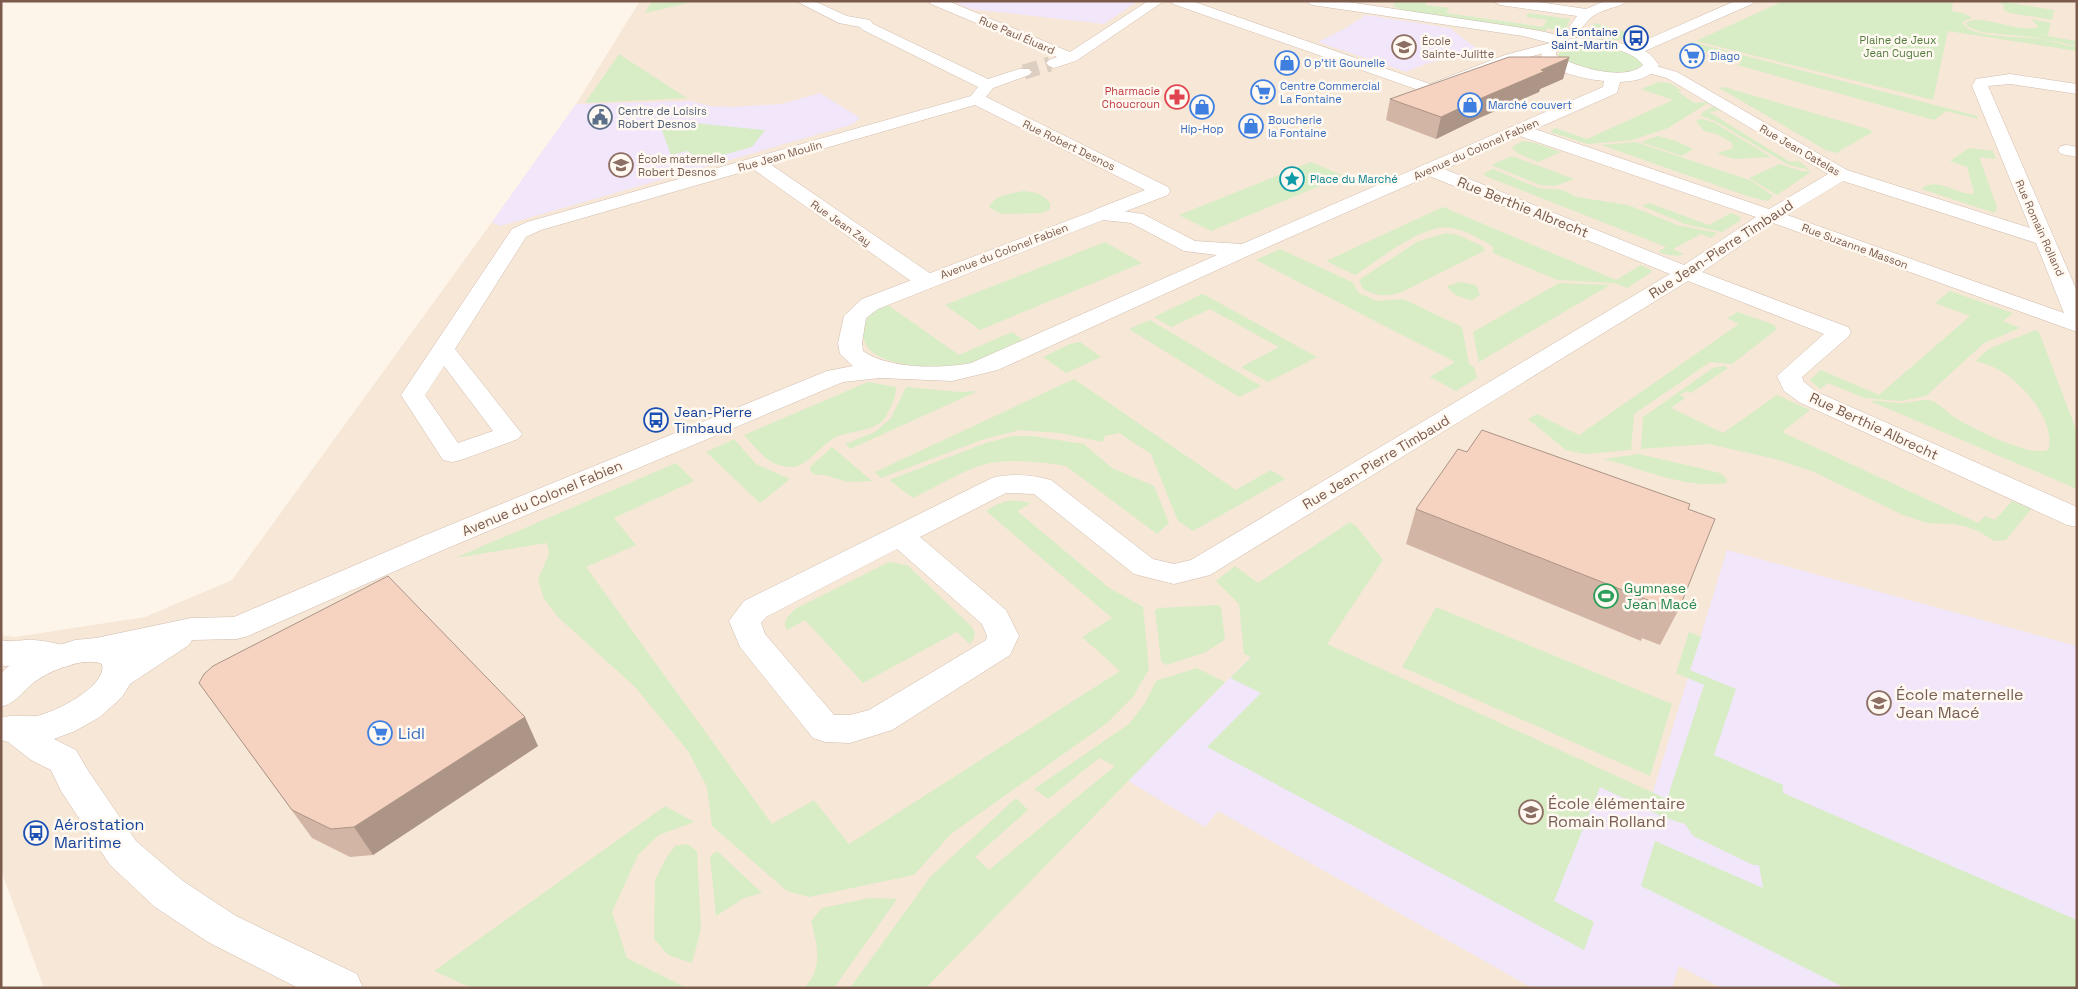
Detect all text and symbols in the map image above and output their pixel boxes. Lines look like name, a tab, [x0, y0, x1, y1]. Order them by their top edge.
street label: Rue Paul Éluard	[977, 13, 1057, 57]
place label: La Fontaine Saint-Martin	[1551, 25, 1618, 52]
bus stop icon: La Fontaine Saint-Martin	[1623, 25, 1649, 51]
park label: Plaine de Jeux Jean Cuguen	[1860, 33, 1937, 60]
school or university icon: École Sainte-Julitte	[1391, 34, 1417, 60]
place label: École Sainte-Julitte	[1422, 34, 1494, 61]
supermarket icon: Diago	[1679, 43, 1705, 69]
place label: Diago	[1710, 49, 1740, 63]
shop icon: O p’tit Gounelle	[1274, 50, 1300, 76]
place label: O p’tit Gounelle	[1304, 56, 1385, 70]
supermarket icon: Centre Commercial La Fontaine	[1250, 79, 1276, 105]
place label: Centre Commercial La Fontaine	[1280, 79, 1380, 106]
place label: Pharmacie Choucroun	[1102, 84, 1160, 111]
pharmacy icon: Pharmacie Choucroun	[1164, 84, 1190, 110]
shop icon: Marché couvert	[1457, 92, 1483, 118]
shop icon: Hip-Hop	[1189, 94, 1215, 120]
place label: Marché couvert	[1488, 98, 1572, 112]
public building icon: Centre de Loisirs Robert Desnos	[587, 104, 613, 130]
place label: Centre de Loisirs Robert Desnos	[618, 104, 707, 131]
shop icon: Boucherie la Fontaine	[1238, 113, 1264, 139]
place label: Boucherie la Fontaine	[1268, 113, 1326, 140]
street label: Avenue du Colonel Fabien	[1411, 115, 1541, 183]
street label: Rue Robert Desnos	[1020, 116, 1118, 174]
street label: Rue Jean Catelas	[1757, 121, 1843, 179]
place label: Hip-Hop	[1180, 122, 1224, 136]
street label: Rue Jean Moulin	[736, 137, 824, 175]
school or university icon: École maternelle Robert Desnos	[608, 152, 634, 178]
place label: École maternelle Robert Desnos	[638, 152, 726, 179]
place icon: Place du Marché	[1279, 166, 1305, 192]
place label: Place du Marché	[1310, 172, 1398, 186]
street label: Rue Berthie Albrecht	[1455, 172, 1591, 242]
street label: Rue Romain Rolland	[2012, 178, 2068, 278]
street label: Rue Jean-Pierre Timbaud	[1645, 196, 1797, 302]
street label: Rue Jean Zay	[808, 197, 874, 249]
street label: Avenue du Colonel Fabien	[938, 220, 1070, 282]
street label: Rue Suzanne Masson	[1800, 220, 1910, 272]
street label: Rue Berthie Albrecht	[1807, 388, 1941, 464]
place label: Jean-Pierre Timbaud	[674, 403, 752, 437]
bus stop icon: Jean-Pierre Timbaud	[643, 407, 669, 433]
street label: Rue Jean-Pierre Timbaud	[1299, 411, 1453, 513]
street label: Avenue du Colonel Fabien	[459, 456, 625, 540]
place label: Gymnase Jean Macé	[1624, 579, 1697, 613]
sports icon: Gymnase Jean Macé	[1593, 583, 1619, 609]
place label: École maternelle Jean Macé	[1896, 684, 2024, 723]
school or university icon: École maternelle Jean Macé	[1866, 690, 1892, 716]
supermarket icon: Lidl	[367, 720, 393, 746]
place label: Lidl	[398, 723, 425, 744]
place label: École élémentaire Romain Rolland	[1548, 793, 1685, 832]
school or university icon: École élémentaire Romain Rolland	[1518, 799, 1544, 825]
place label: Aérostation Maritime	[54, 814, 144, 853]
bus stop icon: Aérostation Maritime	[23, 820, 49, 846]

